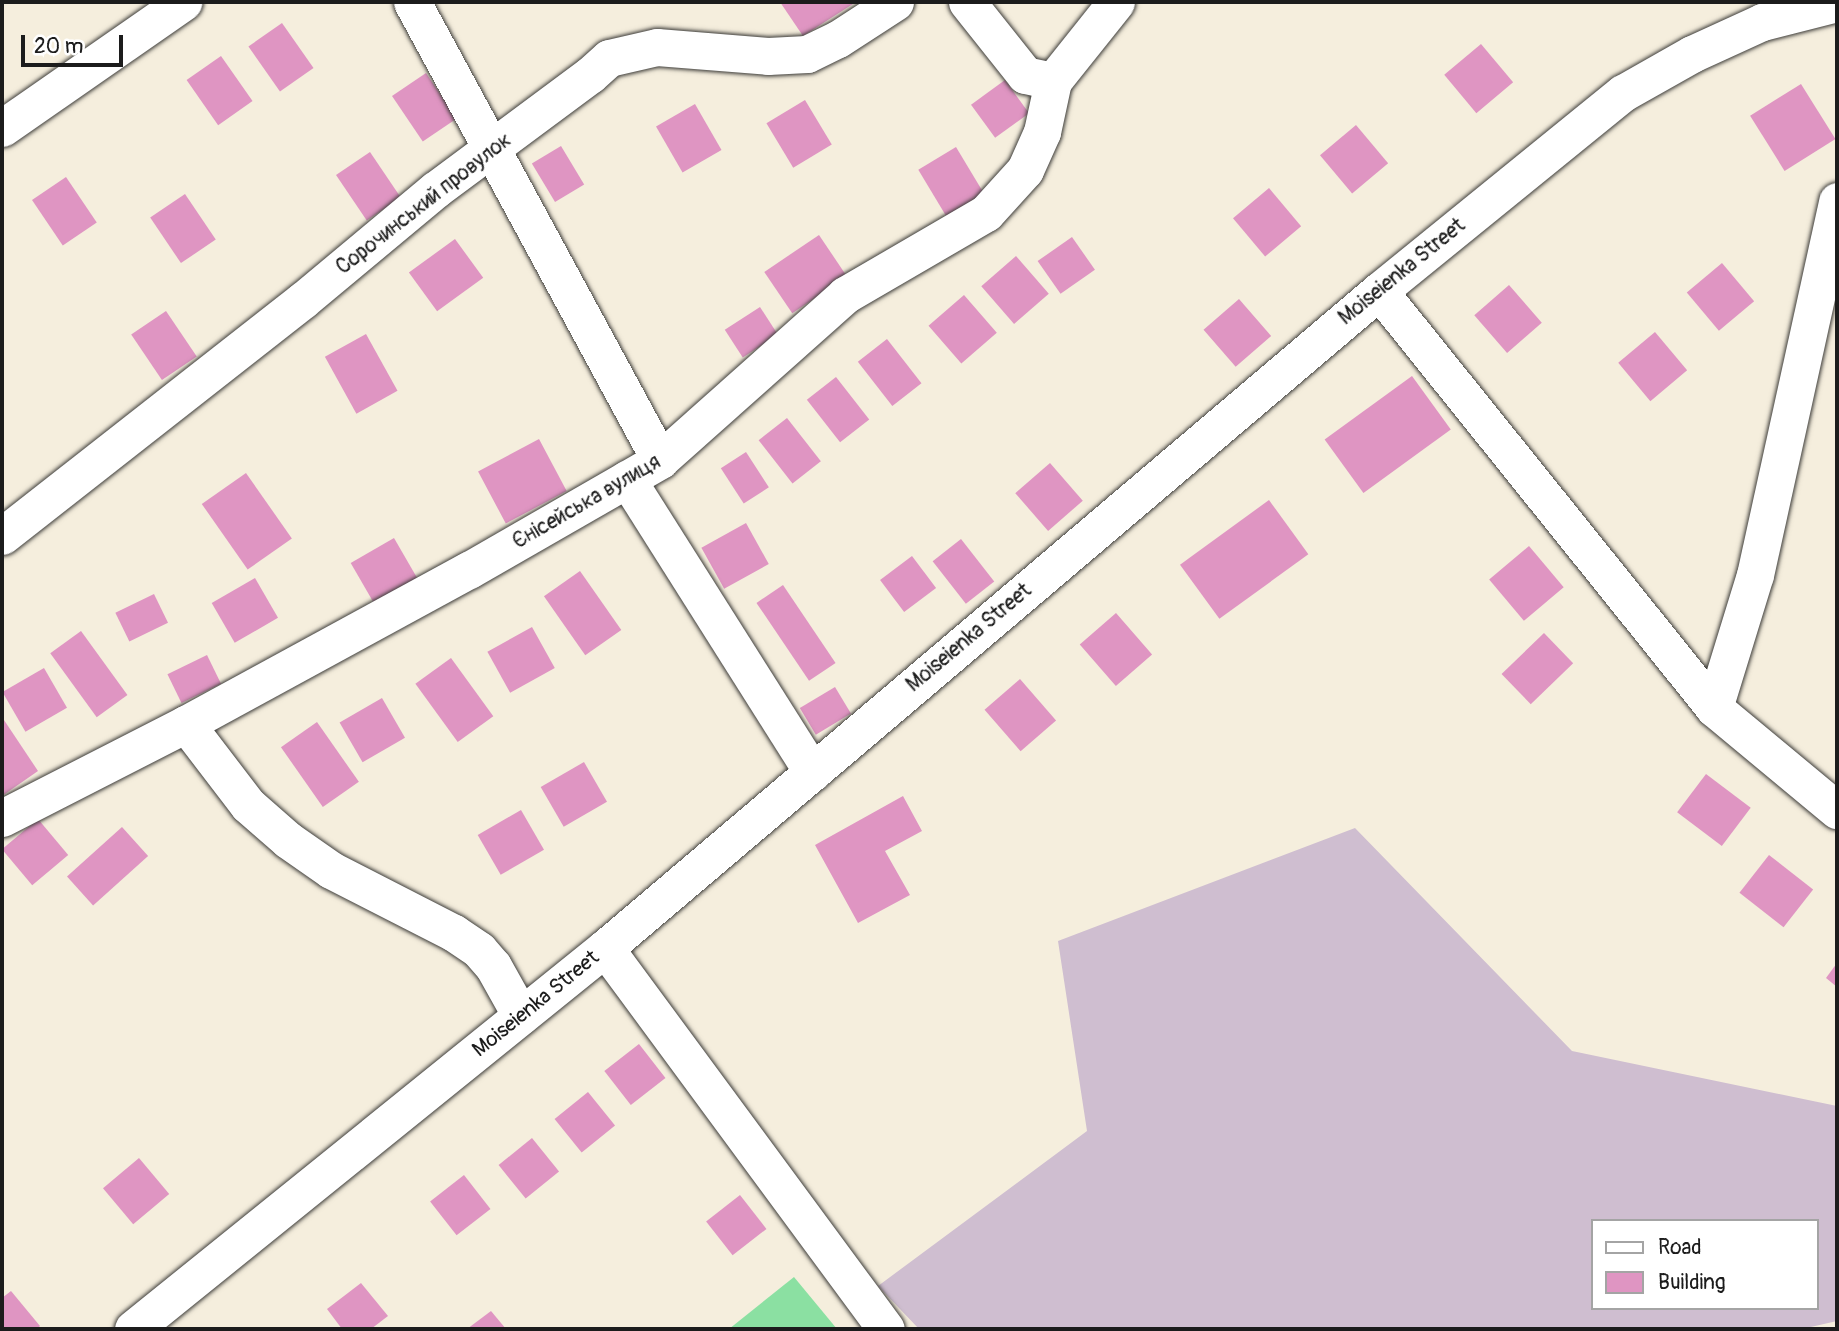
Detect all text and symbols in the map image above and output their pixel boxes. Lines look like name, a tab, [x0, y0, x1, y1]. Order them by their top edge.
scale bar	[24, 21, 126, 65]
text: 20 m	[34, 33, 83, 60]
street label: Сорочинський провулок	[331, 128, 517, 280]
street label: Moiseienka Street	[1334, 213, 1470, 331]
street label: Єнісейська вулиця	[509, 450, 665, 554]
street label: Moiseienka Street	[901, 578, 1037, 698]
street label: Moiseienka Street	[468, 945, 604, 1063]
legend	[1590, 1219, 1818, 1310]
text: Road	[1658, 1234, 1702, 1261]
text: Building	[1658, 1269, 1725, 1296]

